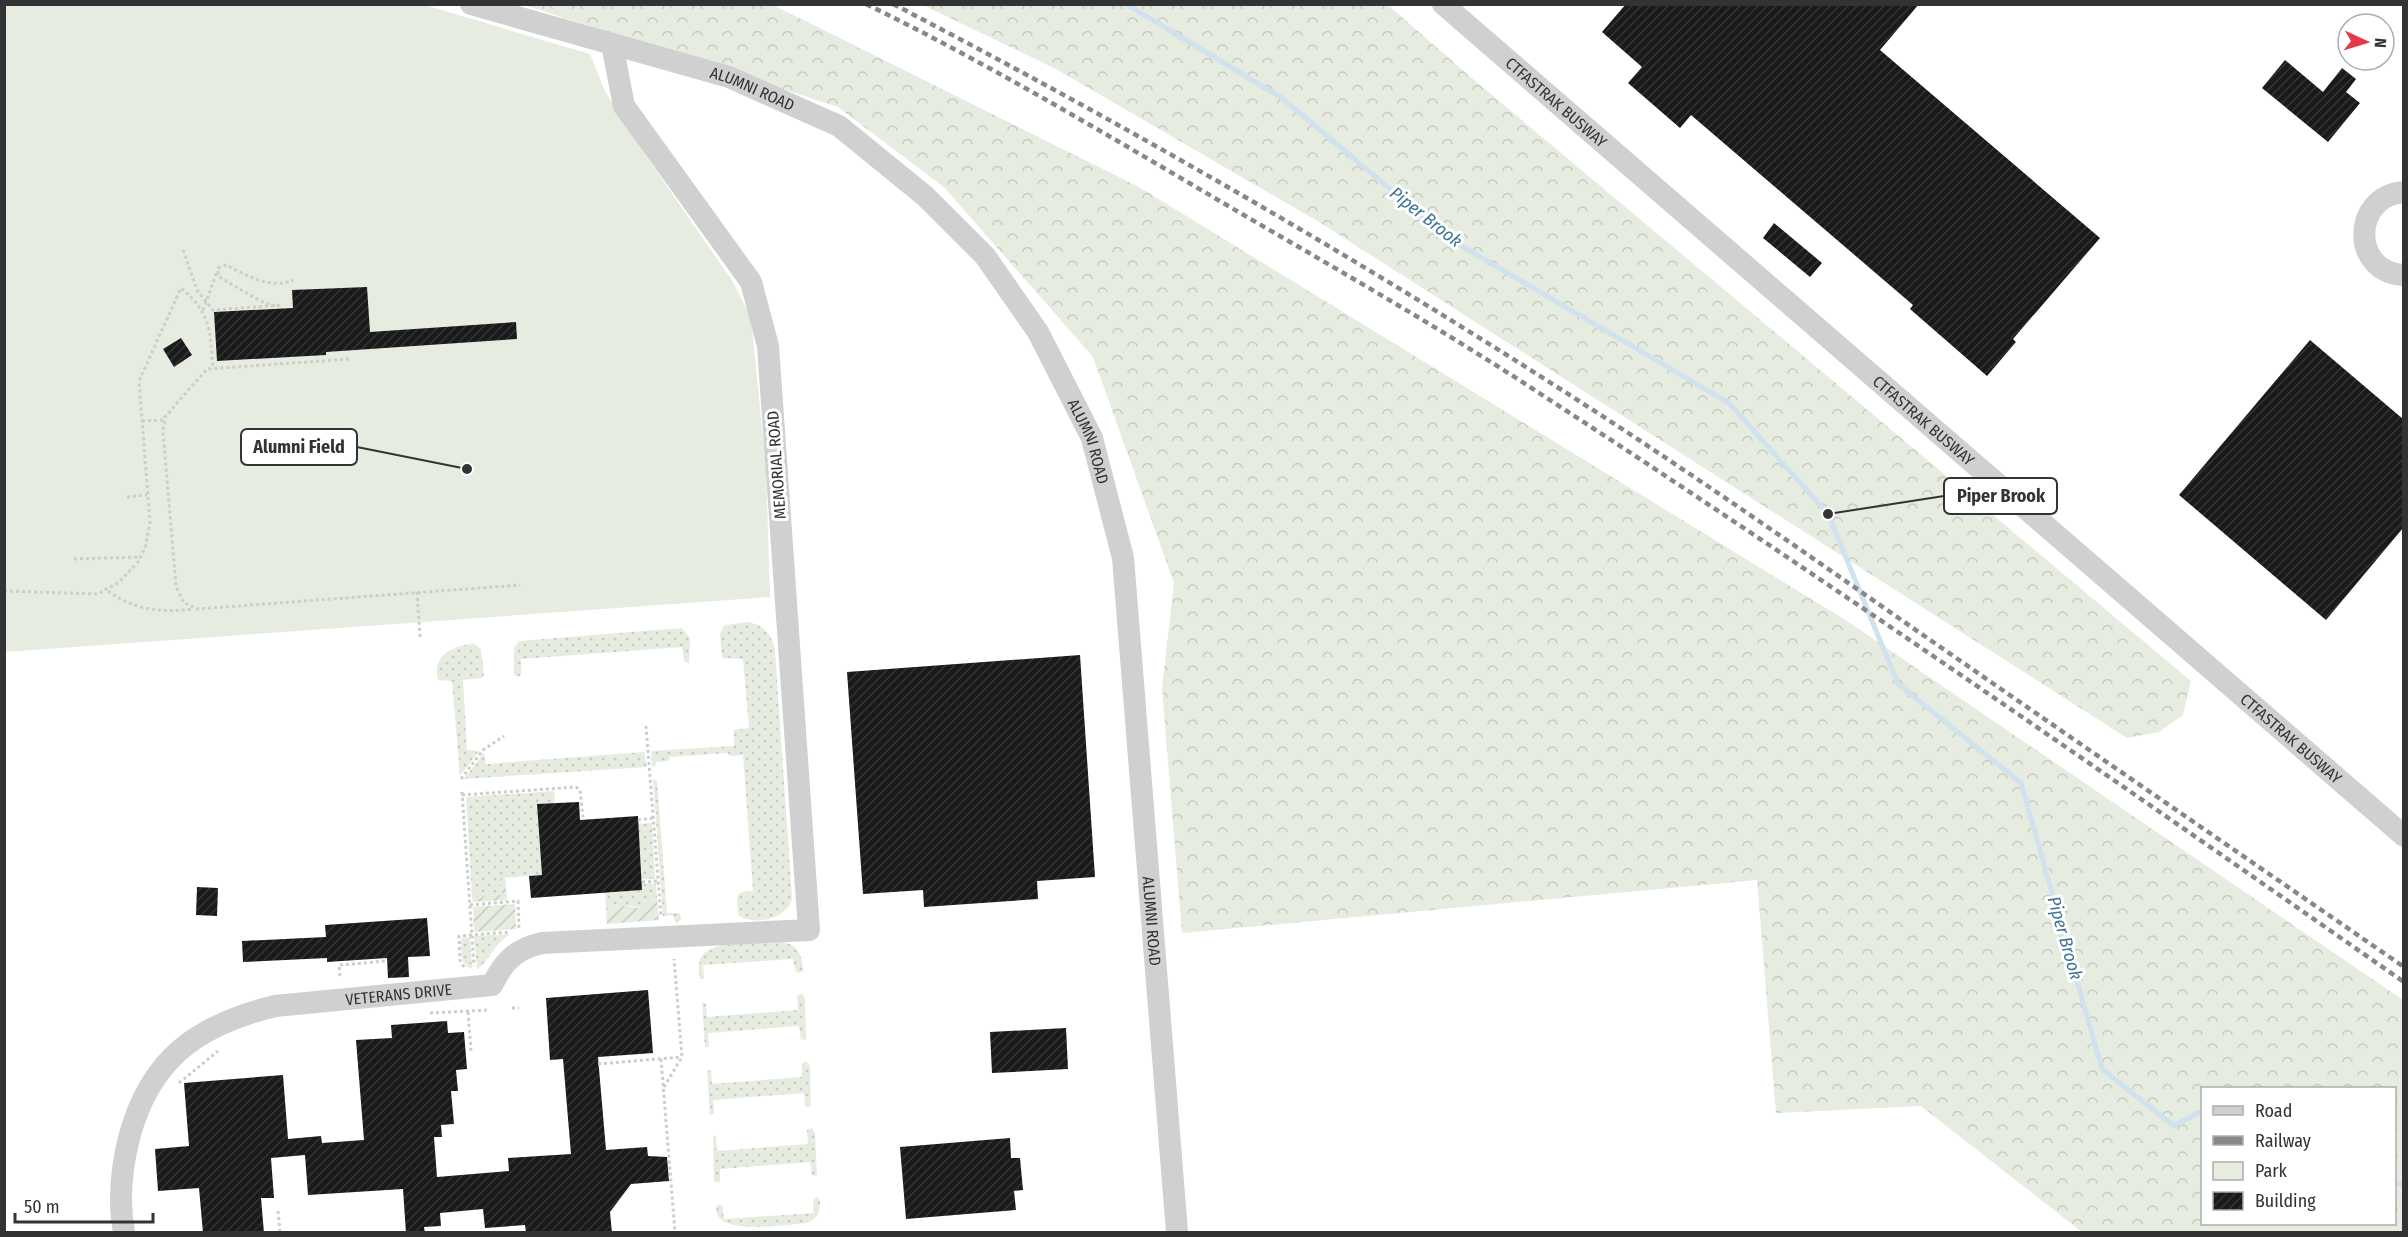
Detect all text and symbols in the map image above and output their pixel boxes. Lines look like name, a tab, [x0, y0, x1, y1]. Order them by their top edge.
north arrow	[2336, 12, 2396, 72]
text: N	[2371, 38, 2390, 48]
street label: CTFASTRAK BUSWAY	[1502, 54, 1611, 152]
street label: ALUMNI ROAD	[708, 63, 797, 115]
water label: Piper Brook	[1386, 182, 1467, 252]
street label: CTFASTRAK BUSWAY	[1869, 372, 1978, 470]
street label: ALUMNI ROAD	[1064, 396, 1112, 486]
street label: MEMORIAL ROAD	[763, 410, 790, 520]
callout: Alumni Field	[241, 429, 357, 465]
text: Alumni Field	[252, 436, 345, 458]
callout: Piper Brook	[1944, 478, 2057, 514]
text: Piper Brook	[1957, 485, 2046, 507]
street label: CTFASTRAK BUSWAY	[2236, 690, 2346, 788]
street label: ALUMNI ROAD	[1139, 875, 1165, 967]
water label: Piper Brook	[2043, 894, 2087, 982]
street label: VETERANS DRIVE	[344, 980, 453, 1009]
legend	[2201, 1087, 2396, 1225]
text: Road	[2255, 1100, 2292, 1122]
text: Railway	[2255, 1130, 2311, 1152]
text: Park	[2255, 1160, 2288, 1182]
scale bar	[15, 1186, 153, 1224]
text: Building	[2255, 1190, 2316, 1212]
text: 50 m	[24, 1196, 60, 1218]

